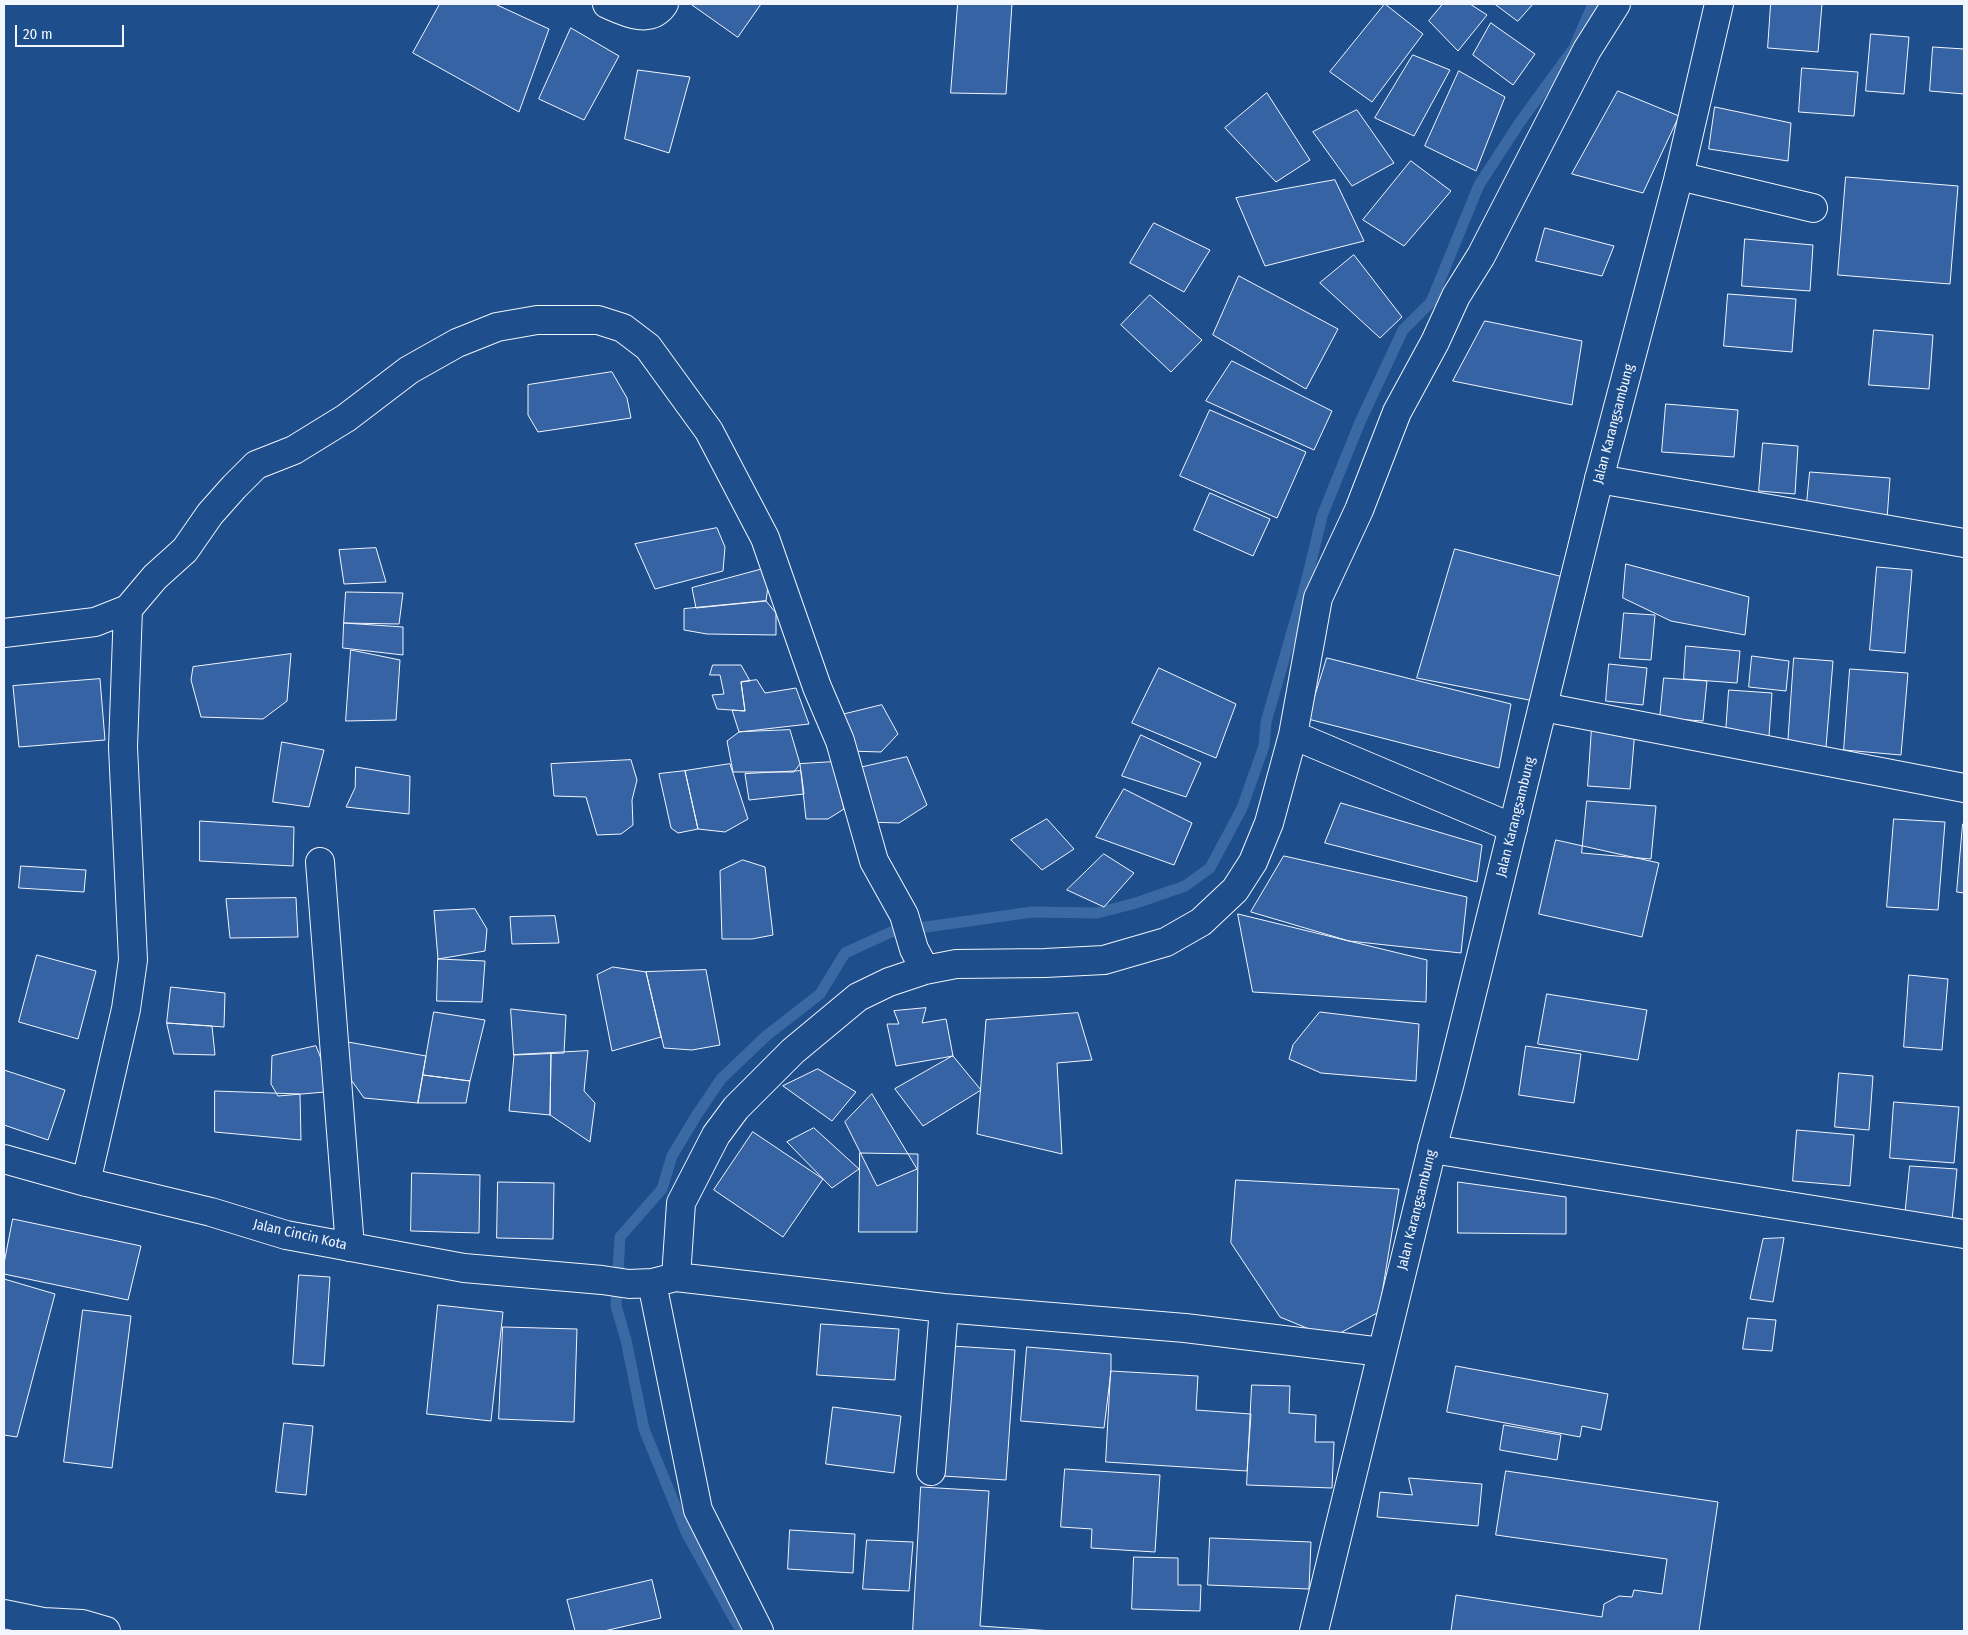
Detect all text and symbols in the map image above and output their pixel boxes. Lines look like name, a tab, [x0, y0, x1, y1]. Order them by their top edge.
scale bar	[18, 15, 126, 47]
text: 20 m	[23, 25, 53, 43]
street label: Jalan Karangsambung	[1590, 362, 1638, 486]
street label: Jalan Karangsambung	[1493, 755, 1539, 879]
street label: Jalan Karangsambung	[1394, 1148, 1440, 1272]
street label: Jalan Cincin Kota	[251, 1216, 349, 1254]

